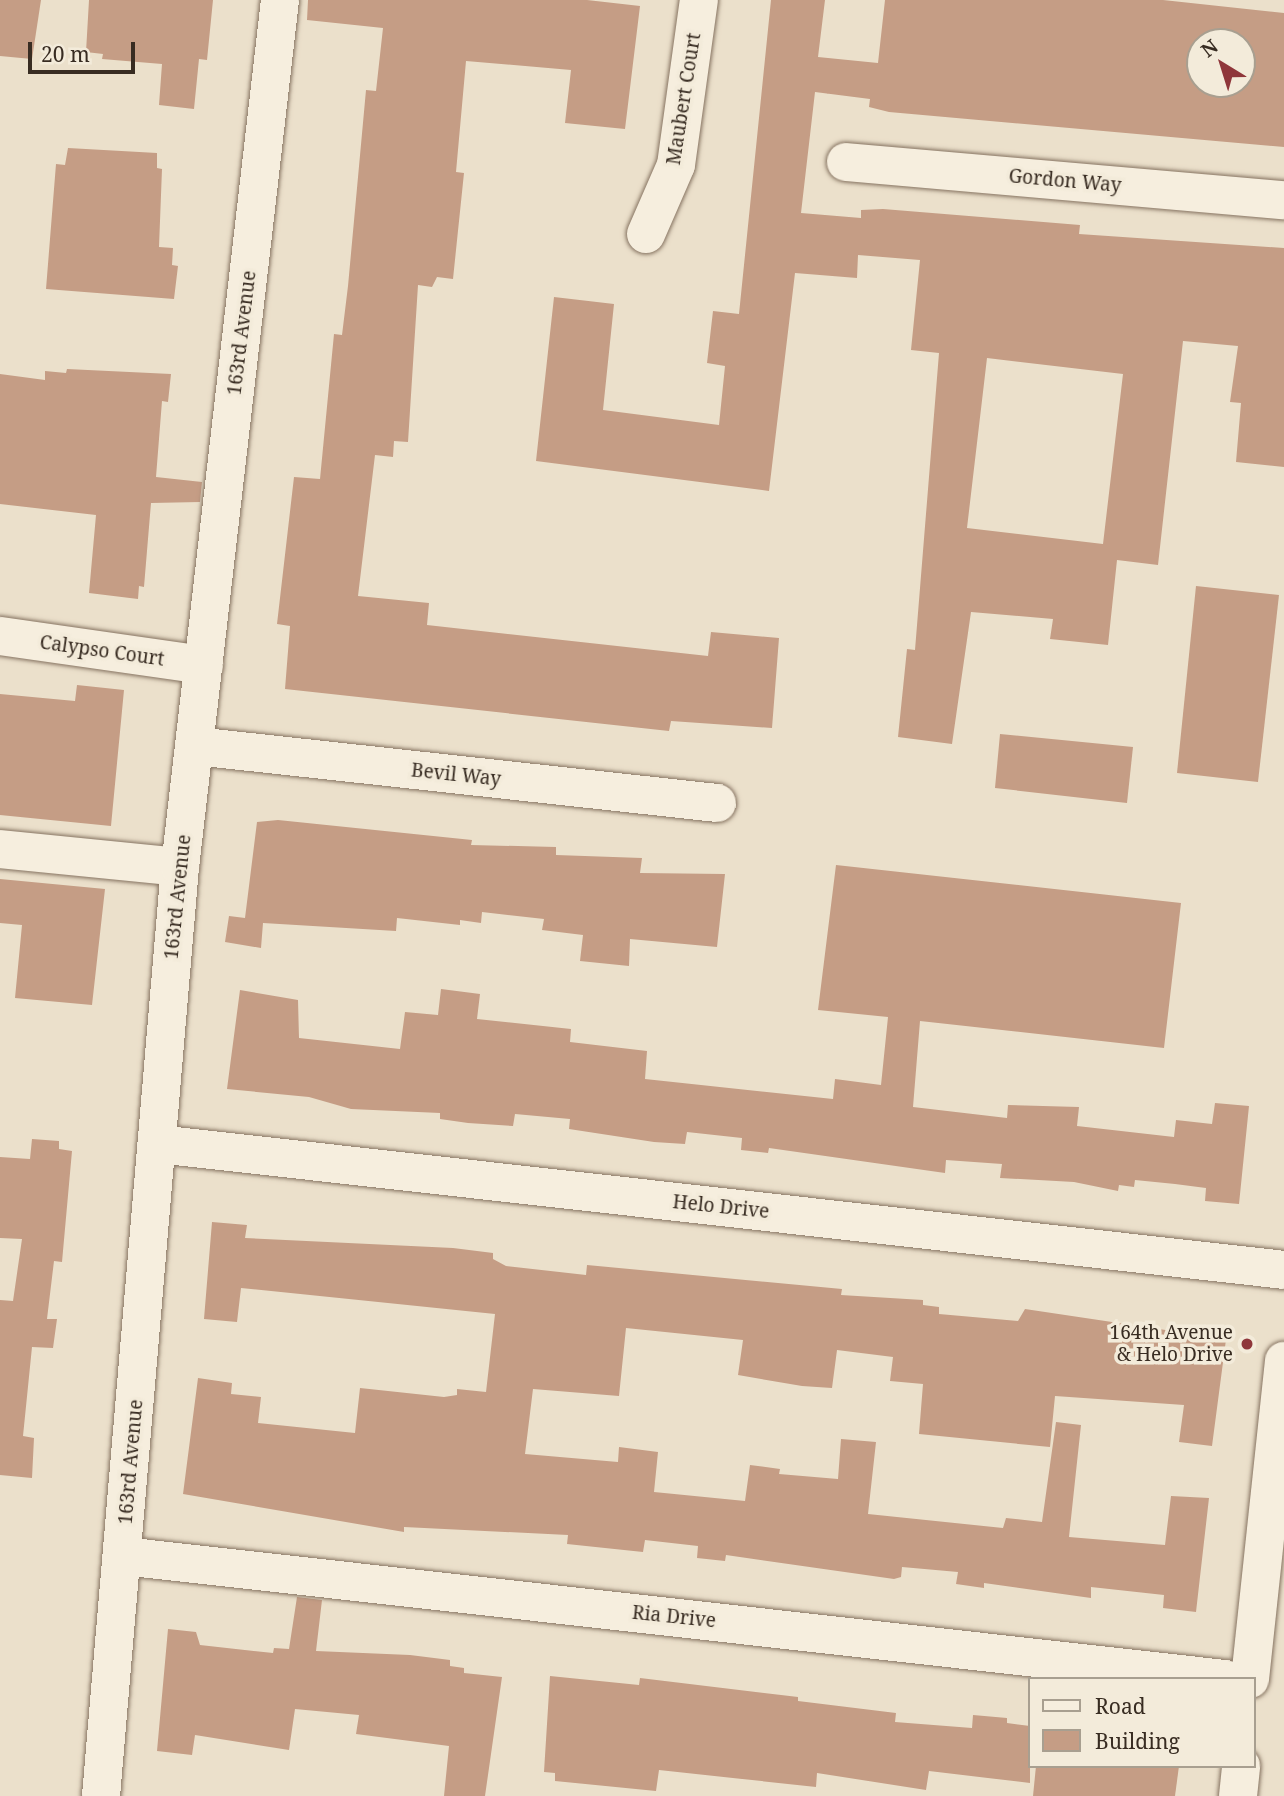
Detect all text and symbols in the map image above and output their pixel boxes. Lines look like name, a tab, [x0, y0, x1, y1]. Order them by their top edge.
scale bar	[32, 28, 138, 72]
north arrow	[1186, 28, 1256, 98]
street label: Maubert Court	[662, 31, 706, 167]
text: N	[1195, 33, 1223, 63]
text: 20 m	[41, 40, 90, 68]
street label: Gordon Way	[1008, 165, 1122, 197]
street label: 163rd Avenue	[223, 269, 261, 397]
street label: Calypso Court	[38, 631, 166, 671]
street label: Bevil Way	[410, 759, 502, 791]
street label: 163rd Avenue	[160, 833, 196, 961]
street label: Helo Drive	[672, 1191, 770, 1223]
place label: 164th Avenue & Helo Drive	[1110, 1322, 1233, 1366]
marker: 164th Avenue & Helo Drive	[1239, 1336, 1255, 1352]
street label: 163rd Avenue	[114, 1399, 148, 1525]
street label: Ria Drive	[631, 1601, 717, 1633]
legend	[1028, 1677, 1256, 1768]
text: Road	[1095, 1692, 1146, 1720]
text: Building	[1095, 1727, 1180, 1755]

